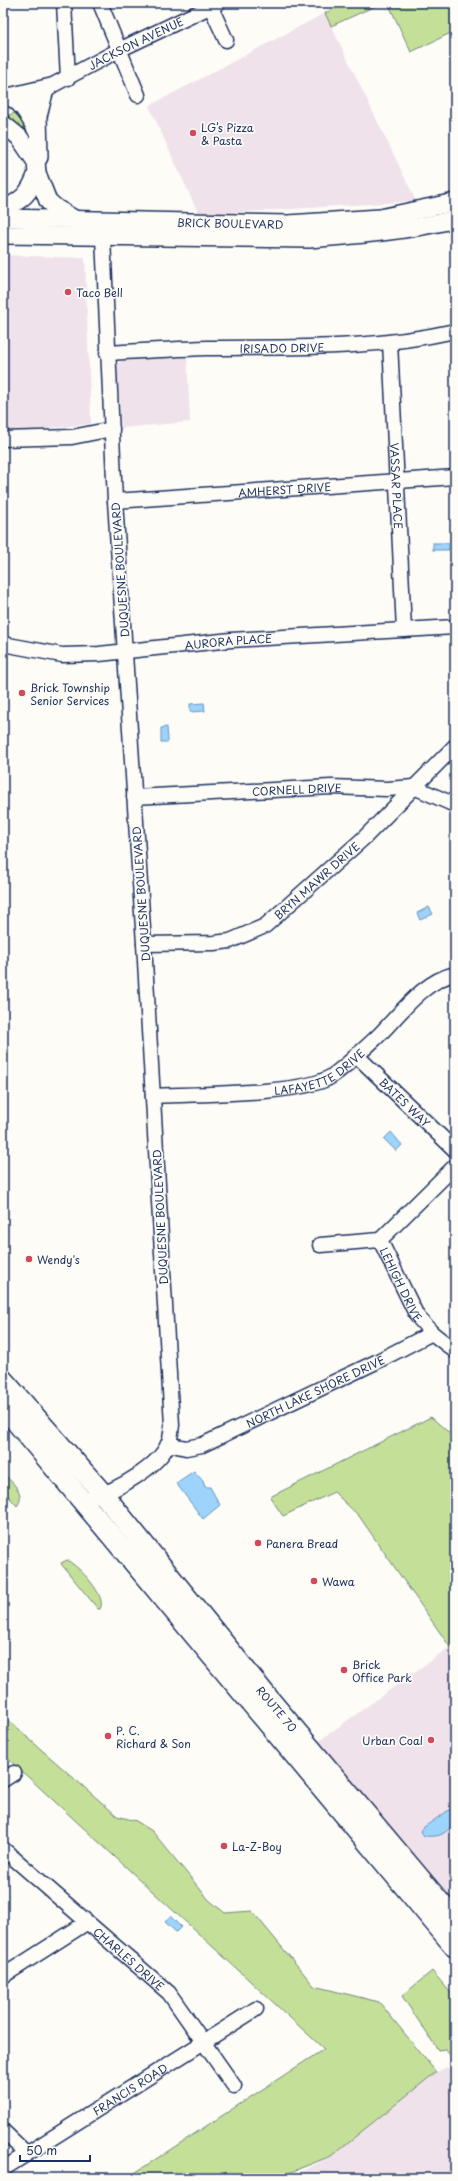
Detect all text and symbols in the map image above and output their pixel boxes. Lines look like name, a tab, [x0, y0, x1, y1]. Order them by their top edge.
street label: JACKSON AVENUE	[85, 12, 186, 74]
place label: LG’s Pizza & Pasta	[201, 119, 254, 149]
marker: LG’s Pizza & Pasta	[188, 128, 198, 138]
street label: BRICK BOULEVARD	[176, 213, 284, 232]
place label: Taco Bell	[76, 284, 123, 301]
marker: Taco Bell	[63, 287, 73, 297]
street label: IRISADO DRIVE	[240, 338, 325, 356]
street label: VASSAR PLACE	[386, 442, 408, 529]
street label: AMHERST DRIVE	[237, 477, 332, 501]
street label: DUQUESNE BOULEVARD	[107, 502, 133, 638]
street label: AURORA PLACE	[184, 629, 273, 653]
place label: Brick Township Senior Services	[30, 679, 110, 709]
marker: Brick Township Senior Services	[17, 688, 27, 698]
street label: CORNELL DRIVE	[251, 778, 342, 800]
street label: DUQUESNE BOULEVARD	[128, 826, 154, 962]
street label: BRYN MAWR DRIVE	[270, 838, 363, 923]
street label: LAFAYETTE DRIVE	[273, 1044, 368, 1099]
street label: BATES WAY	[376, 1073, 434, 1131]
street label: DUQUESNE BOULEVARD	[148, 1149, 172, 1285]
street label: LEHIGH DRIVE	[376, 1244, 427, 1325]
place label: Wendy's	[37, 1251, 80, 1268]
marker: Wendy's	[24, 1254, 34, 1264]
street label: NORTH LAKE SHORE DRIVE	[243, 1351, 387, 1431]
place label: Panera Bread	[266, 1535, 338, 1552]
marker: Panera Bread	[253, 1538, 263, 1548]
place label: Wawa	[322, 1573, 355, 1590]
marker: Wawa	[309, 1576, 319, 1586]
place label: Brick Office Park	[352, 1656, 412, 1686]
marker: Brick Office Park	[339, 1665, 349, 1675]
street label: ROUTE 70	[253, 1682, 301, 1735]
place label: P. C. Richard & Son	[116, 1722, 191, 1752]
marker: P. C. Richard & Son	[103, 1731, 113, 1741]
place label: Urban Coal	[362, 1732, 423, 1749]
marker: Urban Coal	[426, 1735, 436, 1745]
place label: La-Z-Boy	[232, 1838, 282, 1855]
marker: La-Z-Boy	[219, 1841, 229, 1851]
street label: CHARLES DRIVE	[90, 1923, 169, 1994]
street label: FRANCIS ROAD	[89, 2059, 171, 2119]
scale bar	[20, 2137, 90, 2163]
text: 50 m	[26, 2141, 57, 2159]

